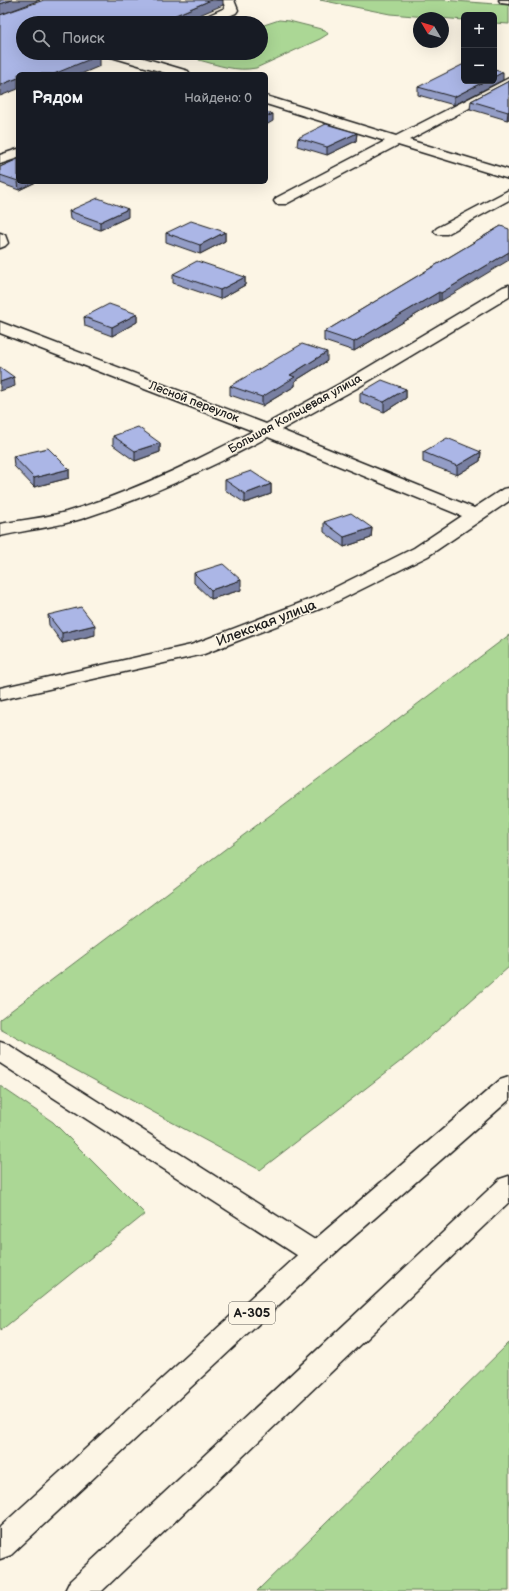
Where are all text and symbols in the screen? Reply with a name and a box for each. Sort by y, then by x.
north arrow [413,12,449,48]
map controls [461,12,497,84]
button: + [461,12,497,48]
search box [16,16,268,60]
icon: search [30,27,52,49]
text: Поиск [62,29,105,48]
button: − [461,48,497,84]
text: Рядом [32,88,83,108]
text: Найдено: 0 [184,90,252,106]
street label: Большая Кольцевая улица [226,371,364,457]
street label: Лесной переулок [146,378,242,426]
street label: Илекская улица [213,596,319,650]
road number: А-305 [229,1302,275,1324]

